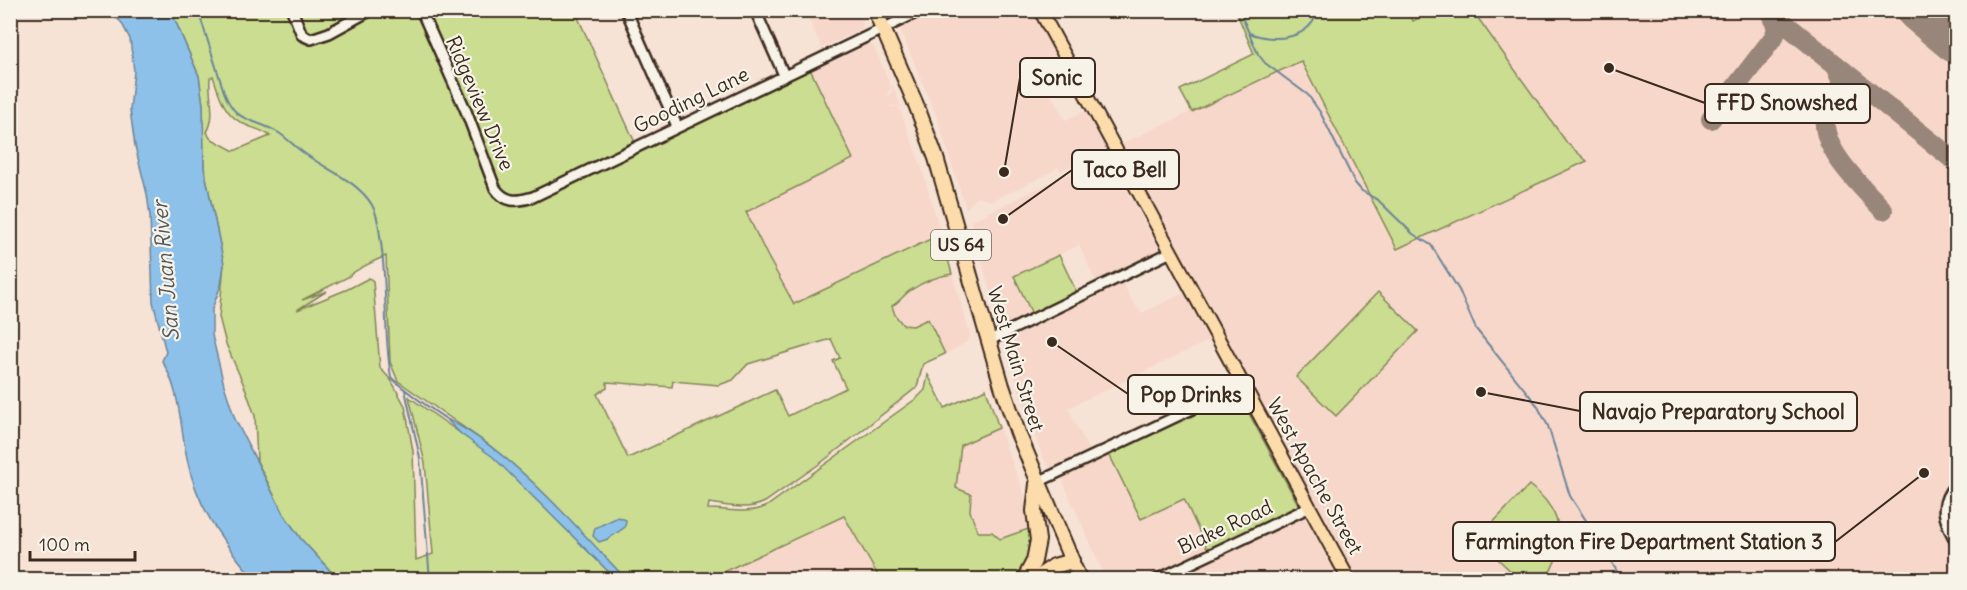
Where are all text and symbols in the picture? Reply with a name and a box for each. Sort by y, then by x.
street label: Ridgeview Drive [441,32,520,174]
callout: Sonic [1020,58,1095,97]
street label: Gooding Lane [629,61,753,138]
text: Sonic [1031,64,1083,91]
callout: FFD Snowshed [1705,84,1870,123]
text: FFD Snowshed [1716,89,1858,116]
callout: Taco Bell [1072,150,1179,189]
text: Taco Bell [1083,156,1167,183]
water label: San Juan River [146,197,185,342]
road number: US 64 [931,230,991,260]
street label: West Main Street [983,283,1051,435]
callout: Pop Drinks [1128,375,1254,414]
text: Pop Drinks [1140,381,1242,408]
callout: Navajo Preparatory School [1580,392,1857,431]
street label: West Apache Street [1262,393,1369,559]
text: Navajo Preparatory School [1591,398,1845,425]
street label: Blake Road [1174,494,1276,559]
callout: Farmington Fire Department Station 3 [1453,522,1835,561]
scale bar [30,524,135,562]
text: Farmington Fire Department Station 3 [1465,528,1823,555]
text: 100 m [39,533,90,556]

